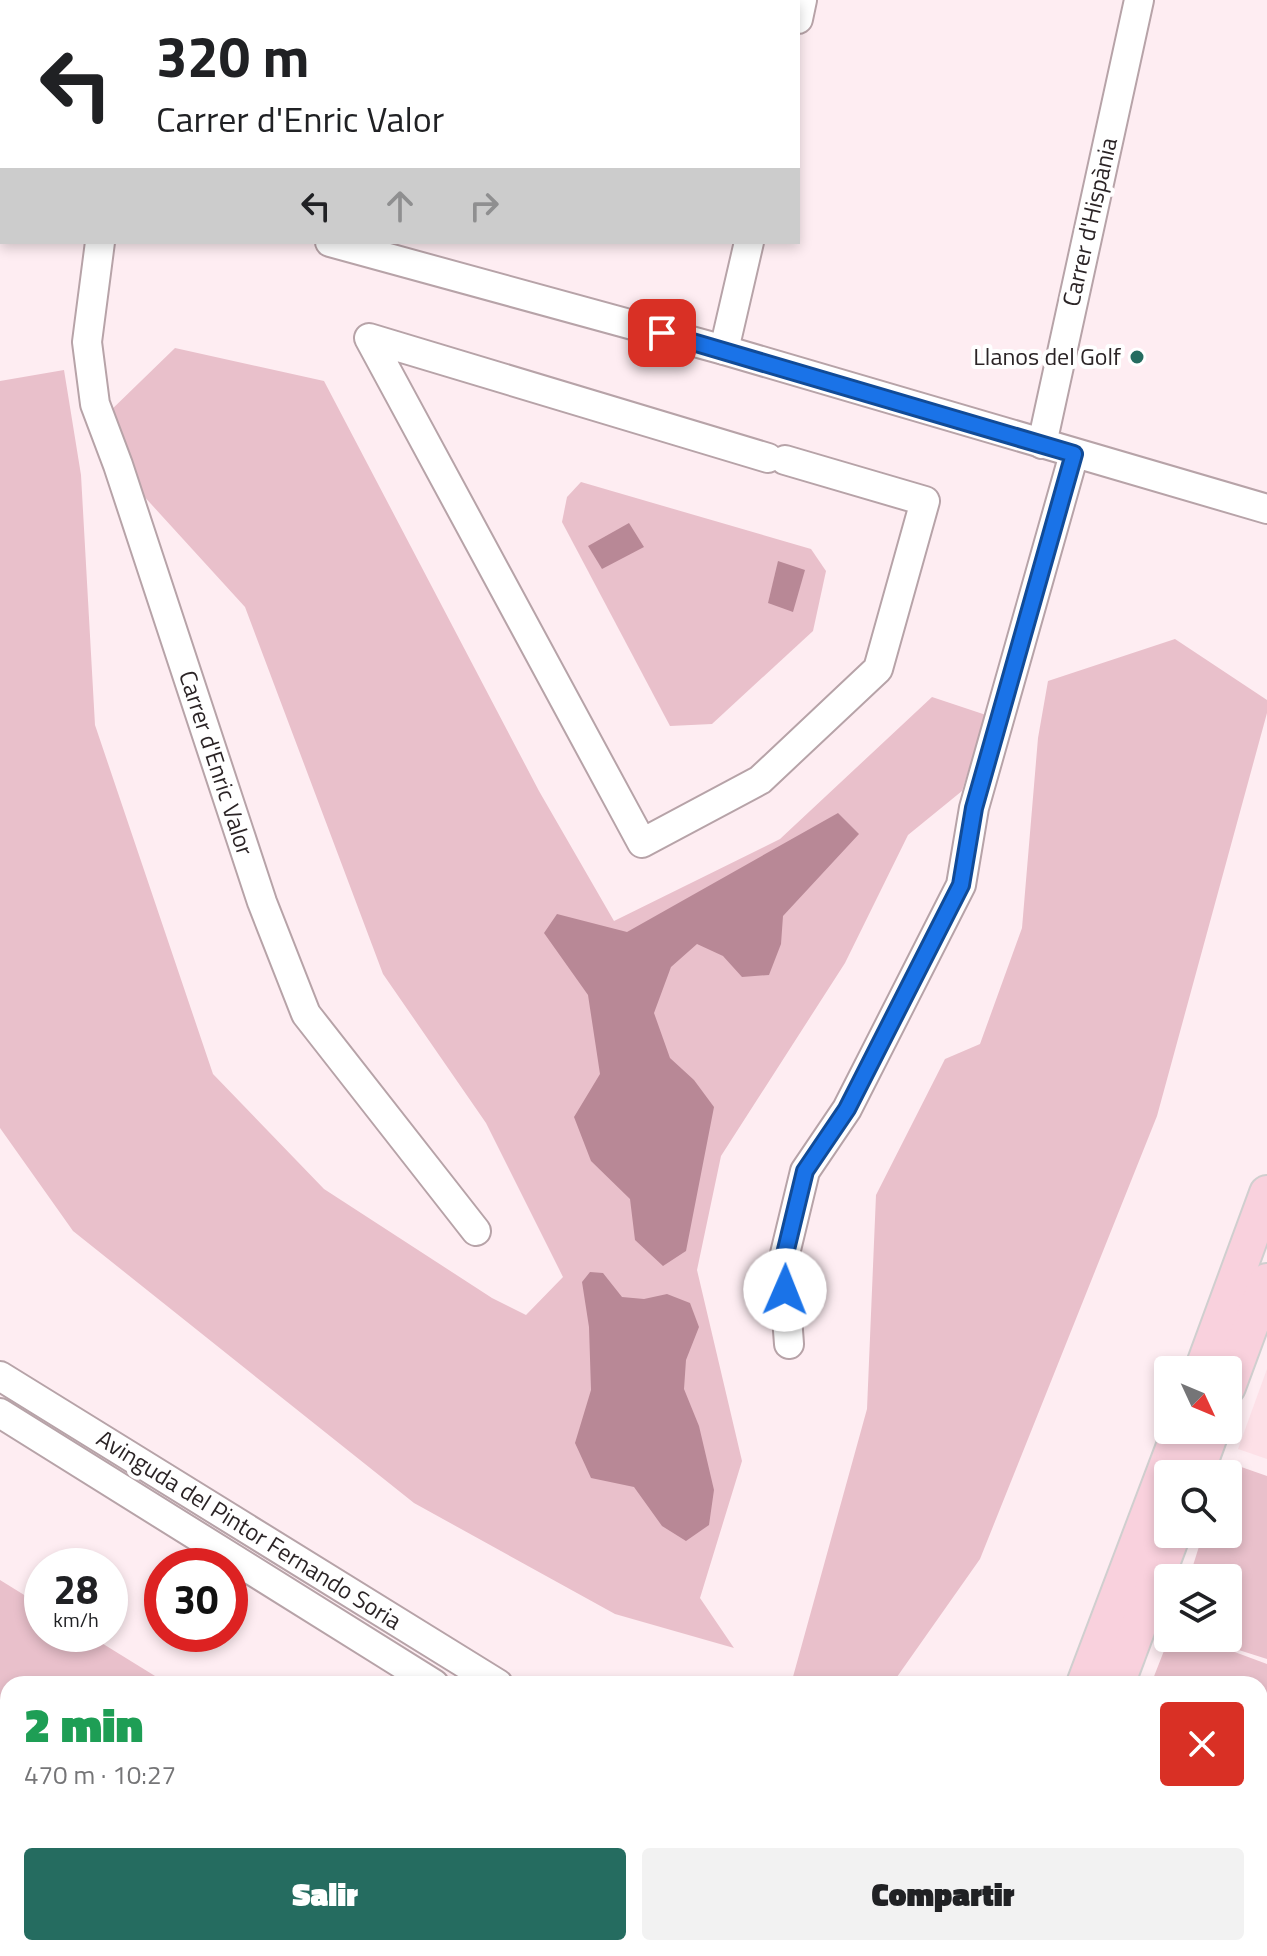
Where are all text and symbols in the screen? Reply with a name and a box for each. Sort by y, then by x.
text: 320 m [156,14,309,99]
icon: left [24,32,128,136]
text: Carrer d'Enric Valor [156,91,444,146]
street label: Carrer d'Hispània [1052,134,1126,310]
icon: left [294,184,338,228]
icon: ahead [378,184,422,228]
icon: right [462,184,506,228]
pin [628,299,696,367]
icon: arrive [640,311,684,355]
place label: Llanos del Golf [973,338,1121,374]
marker: Llanos del Golf [1128,348,1146,366]
street label: Carrer d'Enric Valor [170,666,264,860]
position arrow [743,1248,827,1332]
north arrow [1154,1356,1242,1444]
map controls [1154,1356,1242,1652]
street label: Avinguda del Pintor Fernando Soria [90,1420,409,1638]
button: search [1154,1460,1242,1548]
speed limit sign: 30 [144,1548,248,1652]
text: 28 [54,1559,98,1620]
button: layers [1154,1564,1242,1652]
text: km/h [53,1604,99,1635]
text: 2 min [24,1688,143,1761]
button: close [1160,1702,1244,1786]
text: 470 m · 10:27 [24,1755,176,1794]
button: Salir [24,1848,626,1940]
button: Compartir [642,1848,1244,1940]

